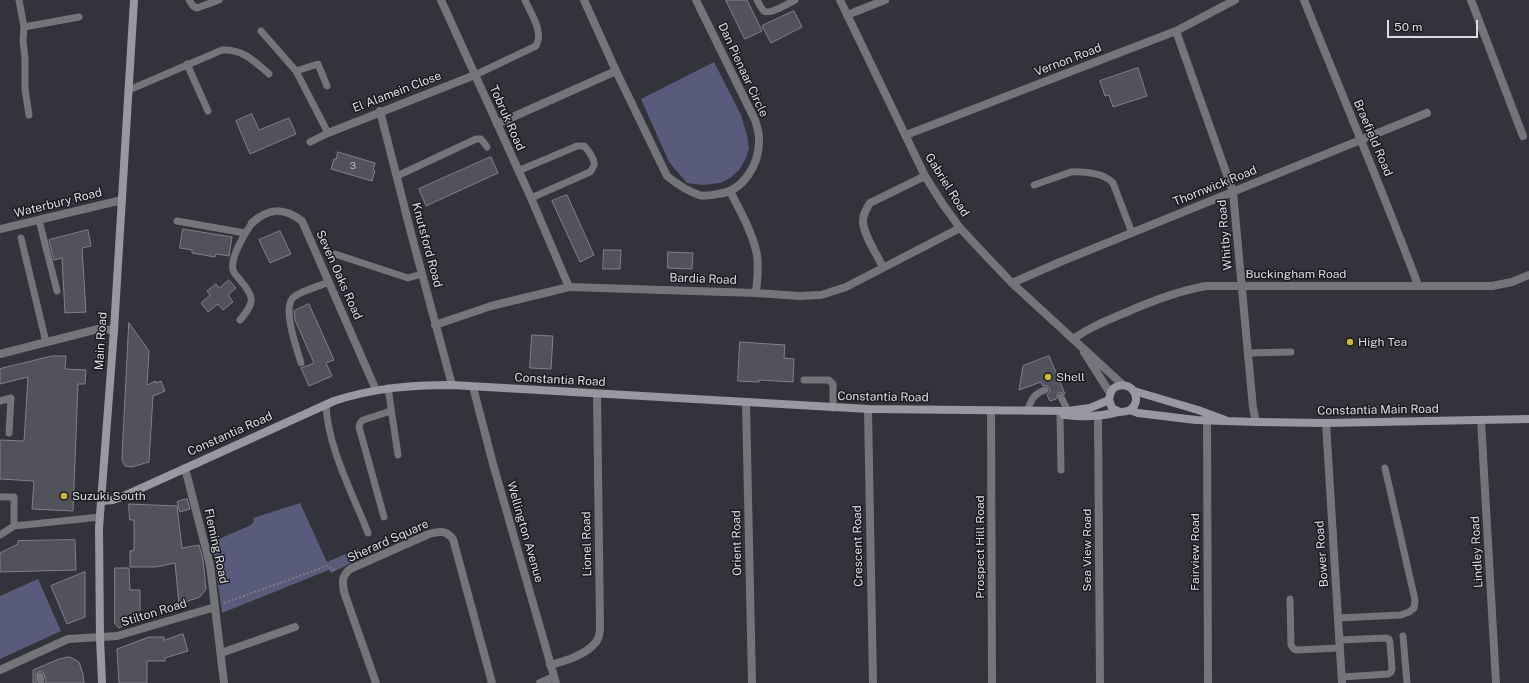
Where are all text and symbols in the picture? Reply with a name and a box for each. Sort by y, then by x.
scale bar [1389,12,1480,38]
text: 50 m [1394,20,1422,34]
street label: Dan Pienaar Circle [715,21,771,119]
street label: Vernon Road [1032,41,1104,79]
street label: El Alamein Close [351,68,443,116]
street label: Tobruk Road [486,83,528,153]
street label: Braefield Road [1350,97,1396,179]
street label: Gabriel Road [922,151,972,219]
house number: 3 [350,160,356,172]
street label: Thornwick Road [1171,163,1259,209]
street label: Waterbury Road [13,185,103,221]
street label: Whitby Road [1215,199,1235,271]
street label: Knutsford Road [409,201,445,289]
street label: Seven Oaks Road [313,228,365,322]
street label: Buckingham Road [1246,267,1346,281]
street label: Bardia Road [669,271,737,287]
street label: Main Road [92,311,110,371]
place label: High Tea [1358,335,1407,349]
marker: High Tea [1345,337,1355,347]
street label: Constantia Road [514,370,606,390]
place label: Shell [1056,370,1085,384]
marker: Shell [1043,372,1053,382]
street label: Constantia Road [837,389,929,405]
street label: Constantia Main Road [1317,402,1439,418]
street label: Constantia Road [185,409,275,459]
street label: Wellington Avenue [504,480,546,584]
place label: Suzuki South [72,489,146,503]
marker: Suzuki South [59,491,69,501]
street label: Prospect Hill Road [973,495,987,599]
street label: Crescent Road [850,505,866,587]
street label: Fleming Road [201,507,231,585]
street label: Sea View Road [1080,509,1094,591]
street label: Orient Road [729,510,745,576]
street label: Lionel Road [579,511,595,577]
street label: Fairview Road [1188,513,1202,591]
street label: Lindley Road [1468,516,1486,588]
street label: Sherard Square [345,517,431,565]
street label: Bower Road [1312,520,1332,588]
street label: Stilton Road [119,596,189,630]

